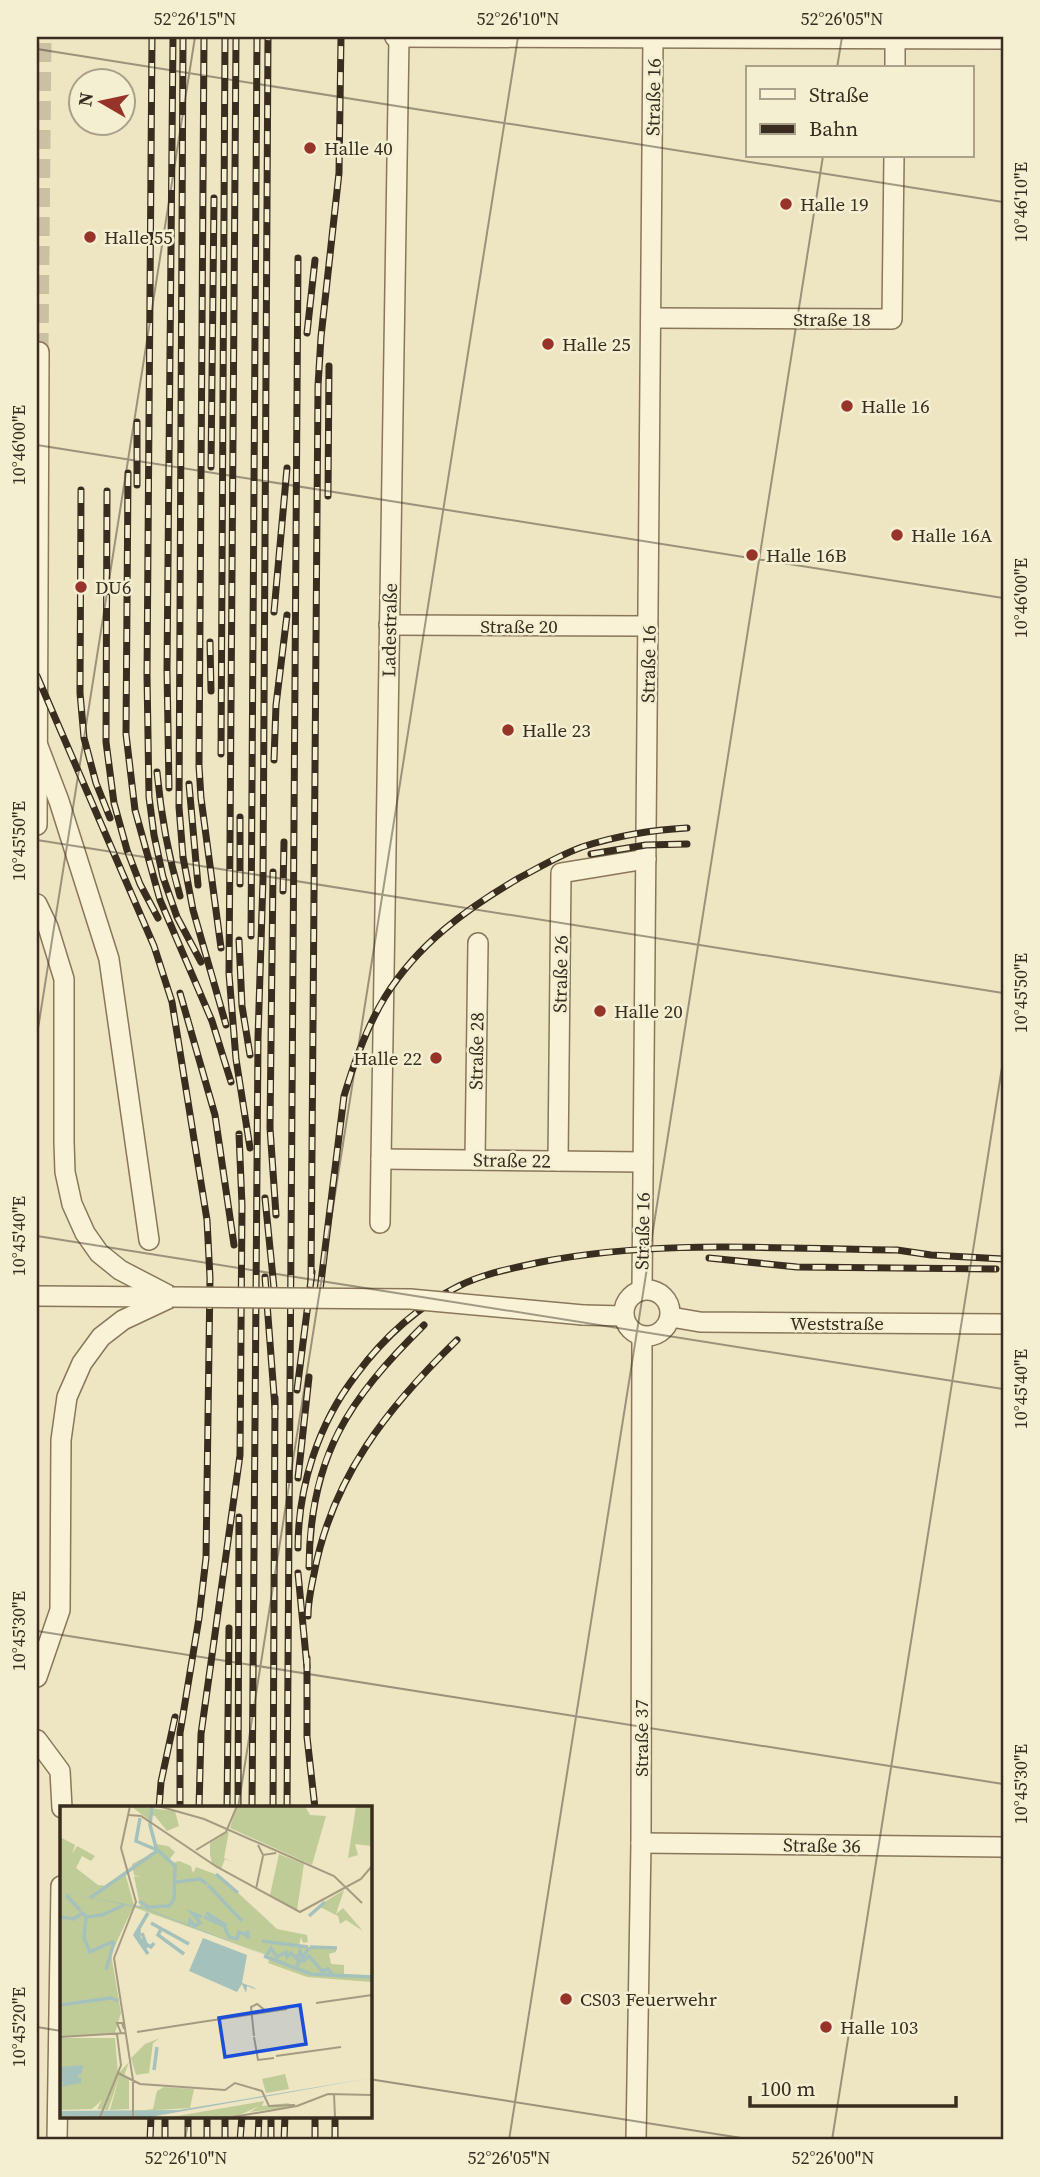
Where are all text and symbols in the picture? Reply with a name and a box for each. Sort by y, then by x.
text: 52°26'15"N [154,6,236,31]
text: 52°26'10"N [477,6,559,31]
text: 52°26'05"N [801,6,883,31]
street label: Straße 16 [639,58,667,136]
north arrow [66,66,136,136]
legend [746,66,974,158]
text: Straße [809,80,869,109]
text: N [71,90,99,108]
text: Bahn [809,114,859,143]
place label: Halle 40 [324,135,393,161]
marker: Halle 40 [302,140,318,156]
text: 10°46'10"E [1008,162,1033,242]
place label: Halle 19 [800,191,869,217]
marker: Halle 19 [778,196,794,212]
place label: Halle 55 [104,224,173,250]
marker: Halle 55 [82,229,98,245]
street label: Straße 18 [793,306,871,332]
place label: Halle 25 [562,331,631,357]
marker: Halle 25 [540,336,556,352]
place label: Halle 16 [861,393,930,419]
marker: Halle 16 [839,398,855,414]
text: 10°46'00"E [6,405,31,485]
place label: Halle 16A [911,522,993,548]
marker: Halle 16A [889,527,905,543]
place label: Halle 16B [766,542,847,568]
marker: Halle 16B [744,547,760,563]
text: 10°46'00"E [1008,558,1033,638]
place label: DU6 [95,574,131,600]
marker: DU6 [73,579,89,595]
street label: Ladestraße [375,583,403,677]
street label: Straße 20 [480,613,558,639]
street label: Straße 16 [634,625,662,703]
place label: Halle 23 [522,717,591,743]
marker: Halle 23 [500,722,516,738]
text: 10°45'50"E [6,801,31,881]
street label: Straße 26 [546,935,574,1013]
text: 10°45'50"E [1008,953,1033,1033]
place label: Halle 20 [614,998,683,1024]
marker: Halle 20 [592,1003,608,1019]
street label: Straße 28 [462,1012,490,1090]
place label: Halle 22 [353,1045,422,1071]
marker: Halle 22 [428,1050,444,1066]
street label: Straße 22 [473,1146,551,1174]
street label: Straße 16 [628,1192,656,1270]
text: 10°45'40"E [6,1196,31,1276]
street label: Weststraße [790,1310,884,1336]
text: 10°45'40"E [1008,1349,1033,1429]
text: 10°45'30"E [6,1591,31,1671]
street label: Straße 37 [628,1699,654,1777]
text: 10°45'30"E [1008,1744,1033,1824]
inset map [60,1806,371,2118]
street label: Straße 36 [783,1831,861,1859]
place label: CS03 Feuerwehr [580,1986,717,2012]
text: 10°45'20"E [6,1987,31,2067]
marker: CS03 Feuerwehr [558,1991,574,2007]
place label: Halle 103 [840,2014,918,2040]
marker: Halle 103 [818,2019,834,2035]
scale bar [750,2065,956,2109]
text: 100 m [760,2074,815,2103]
text: 52°26'10"N [145,2145,227,2170]
text: 52°26'05"N [468,2145,550,2170]
text: 52°26'00"N [792,2145,874,2170]

